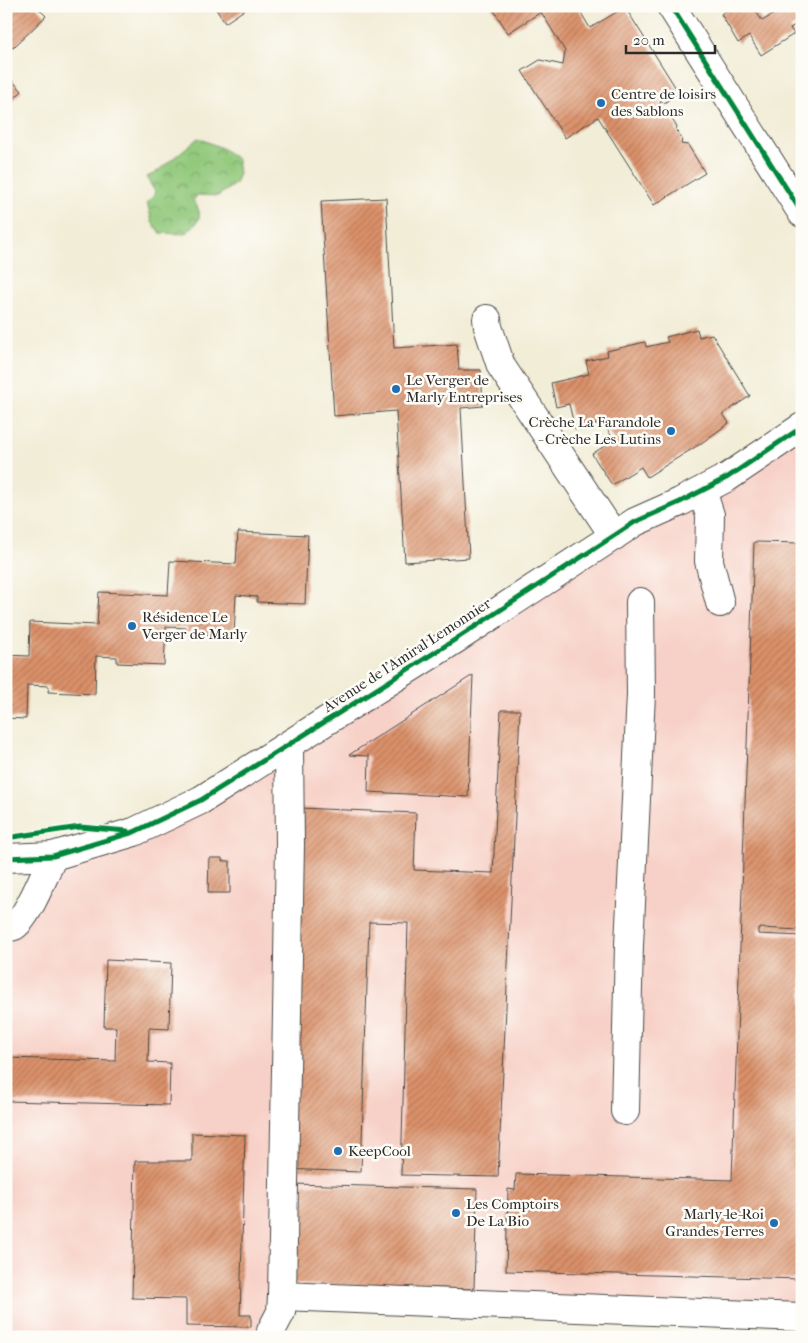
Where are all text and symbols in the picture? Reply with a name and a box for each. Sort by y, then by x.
scale bar [626,22,714,54]
text: 20 m [633,31,665,49]
place label: Centre de loisirs des Sablons [611,85,717,120]
marker: Centre de loisirs des Sablons [595,97,607,109]
place label: Le Verger de Marly Entreprises [406,371,523,406]
marker: Le Verger de Marly Entreprises [390,383,402,395]
place label: Crèche La Farandole - Crèche Les Lutins [529,413,662,448]
marker: Crèche La Farandole - Crèche Les Lutins [665,425,677,437]
street label: Avenue de l'Amiral Lemonnier [319,594,495,717]
place label: Résidence Le Verger de Marly [141,608,248,643]
marker: Résidence Le Verger de Marly [126,620,138,632]
place label: KeepCool [348,1142,411,1160]
marker: KeepCool [332,1145,344,1157]
place label: Les Comptoirs De La Bio [466,1195,559,1230]
place label: Marly-le-Roi Grandes Terres [665,1205,765,1240]
marker: Les Comptoirs De La Bio [450,1207,462,1219]
marker: Marly-le-Roi Grandes Terres [768,1217,780,1229]

